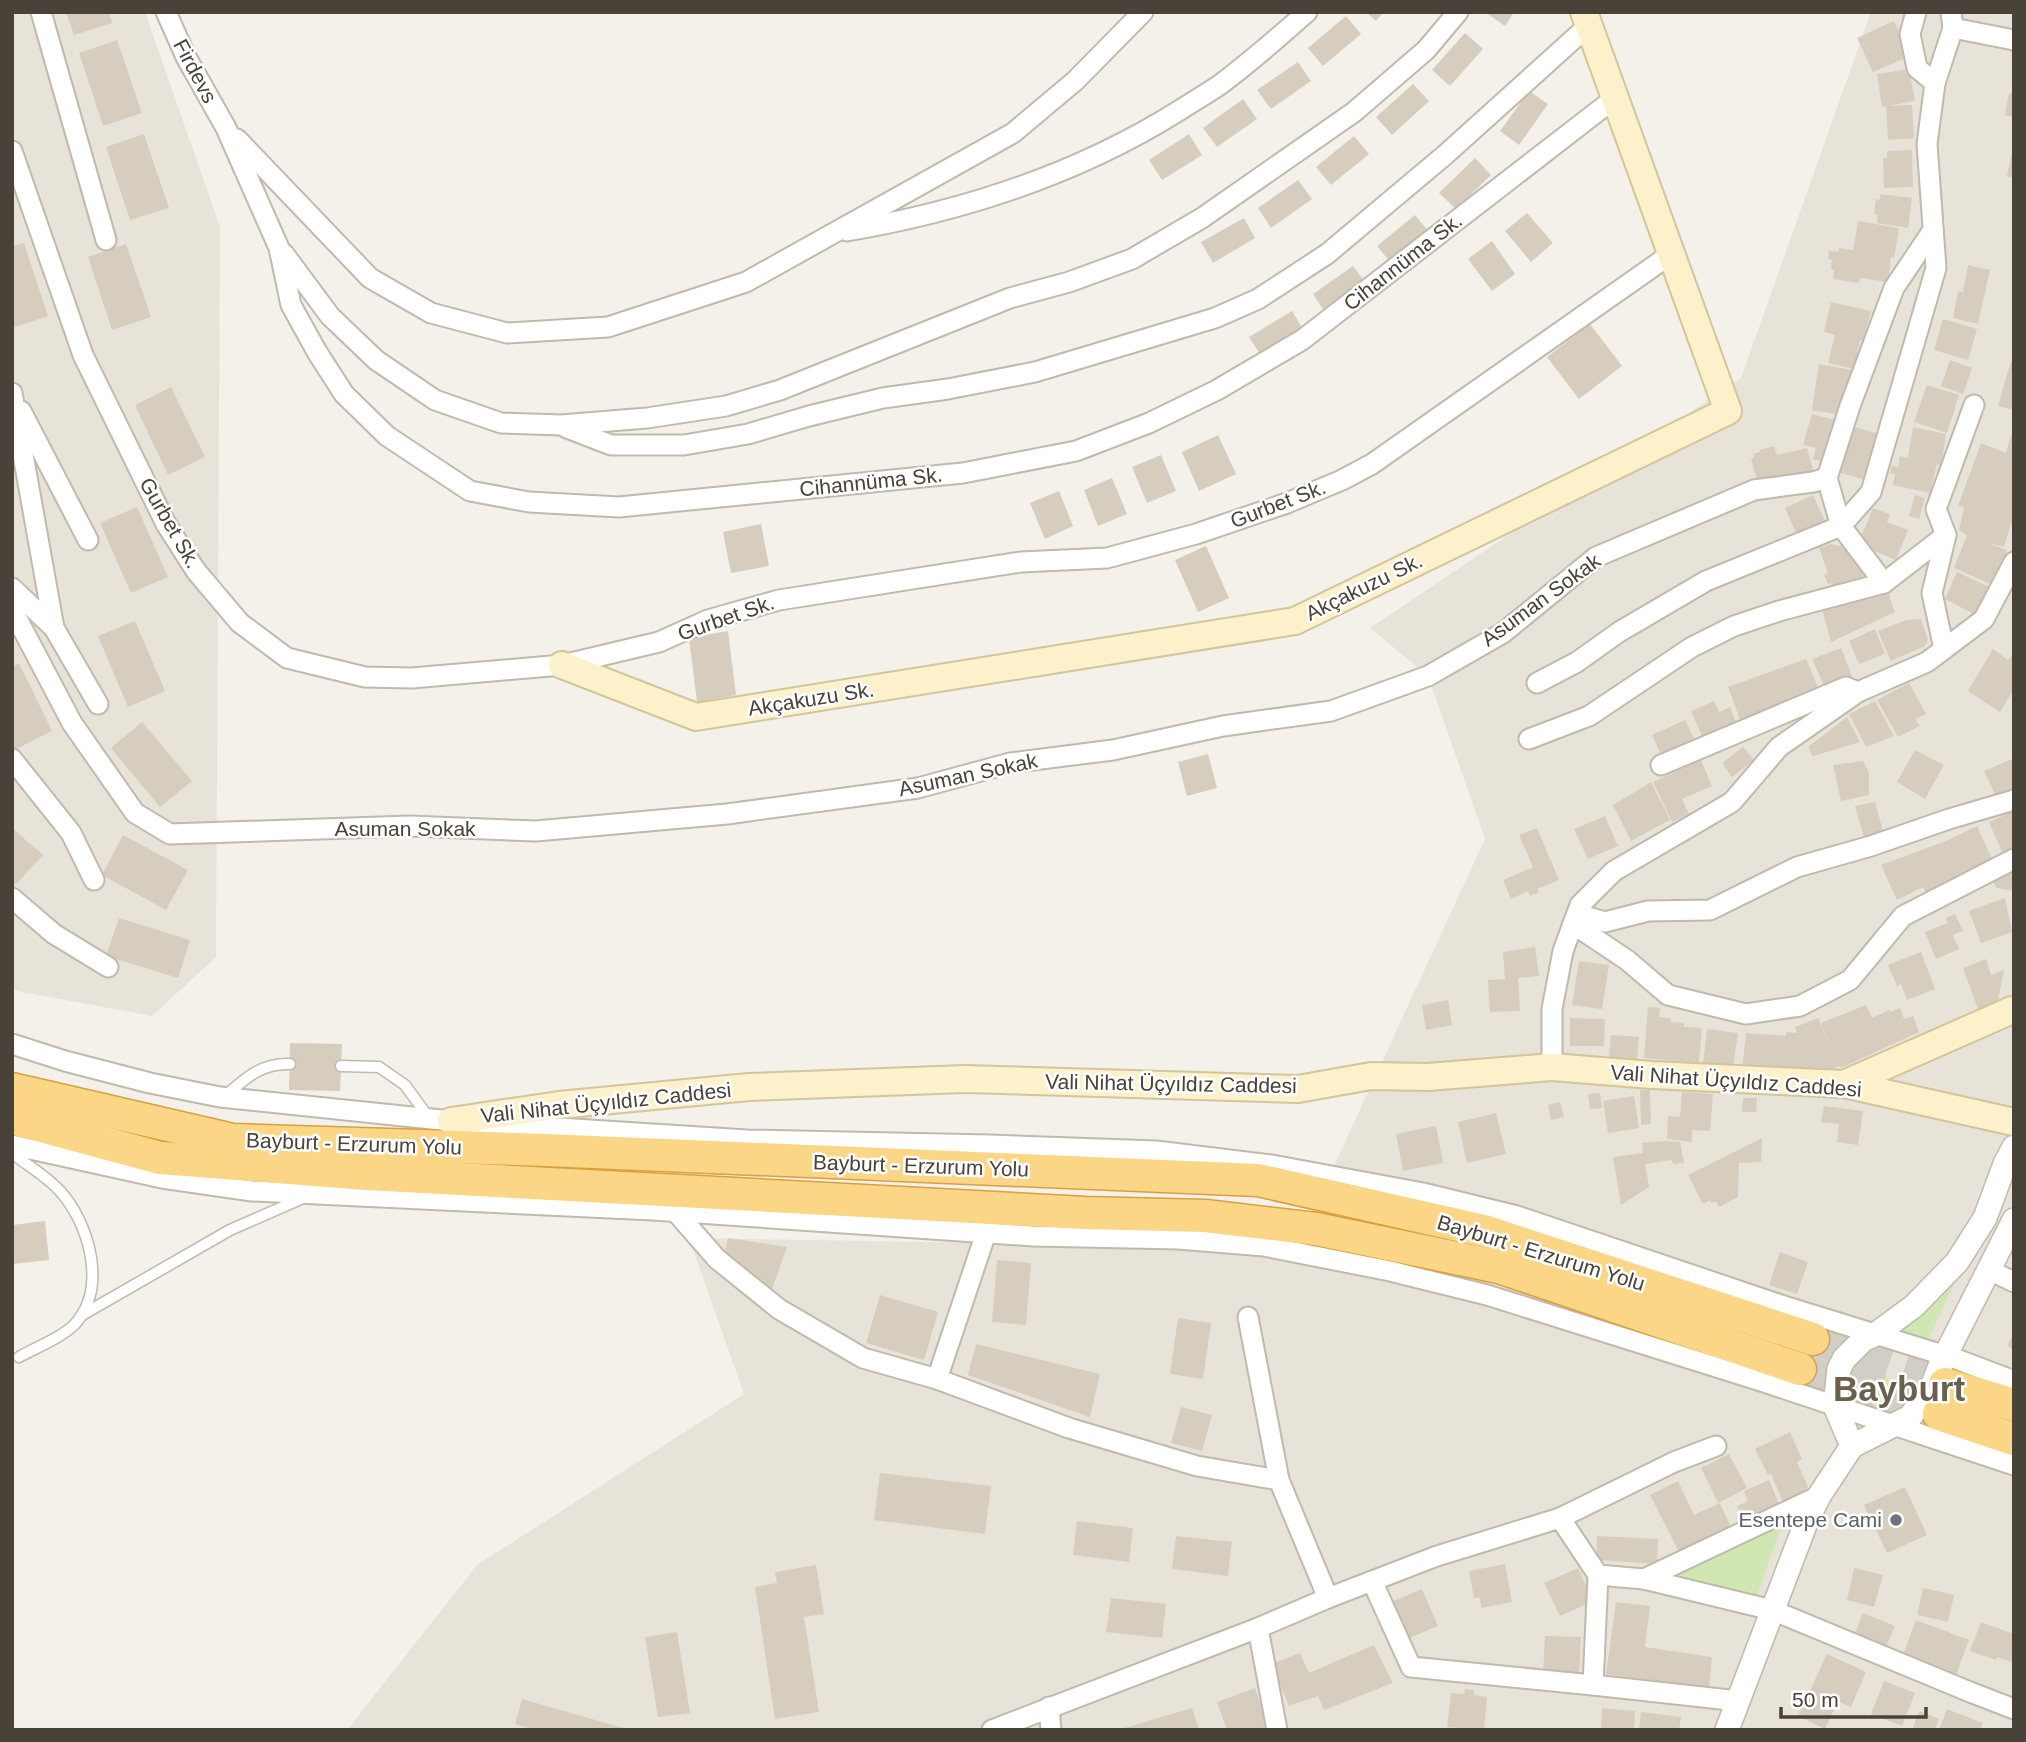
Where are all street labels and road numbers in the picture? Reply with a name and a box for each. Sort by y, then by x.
street label: Firdevs [169,35,222,107]
street label: Cihannüma Sk. [1339,208,1466,315]
street label: Cihannüma Sk. [798,463,944,500]
street label: Gurbet Sk. [135,474,205,572]
street label: Gurbet Sk. [1227,475,1329,532]
street label: Akçakuzu Sk. [1302,548,1426,625]
street label: Asuman Sokak [1477,548,1605,650]
street label: Gurbet Sk. [675,590,777,645]
street label: Akçakuzu Sk. [746,677,876,720]
street label: Asuman Sokak [896,748,1040,800]
street label: Asuman Sokak [334,817,476,840]
street label: Vali Nihat Üçyıldız Caddesi [1610,1060,1862,1101]
street label: Vali Nihat Üçyıldız Caddesi [1045,1070,1297,1097]
street label: Vali Nihat Üçyıldız Caddesi [480,1078,732,1127]
street label: Bayburt - Erzurum Yolu [246,1128,462,1159]
street label: Bayburt - Erzurum Yolu [813,1150,1029,1181]
street label: Bayburt - Erzurum Yolu [1435,1210,1648,1295]

